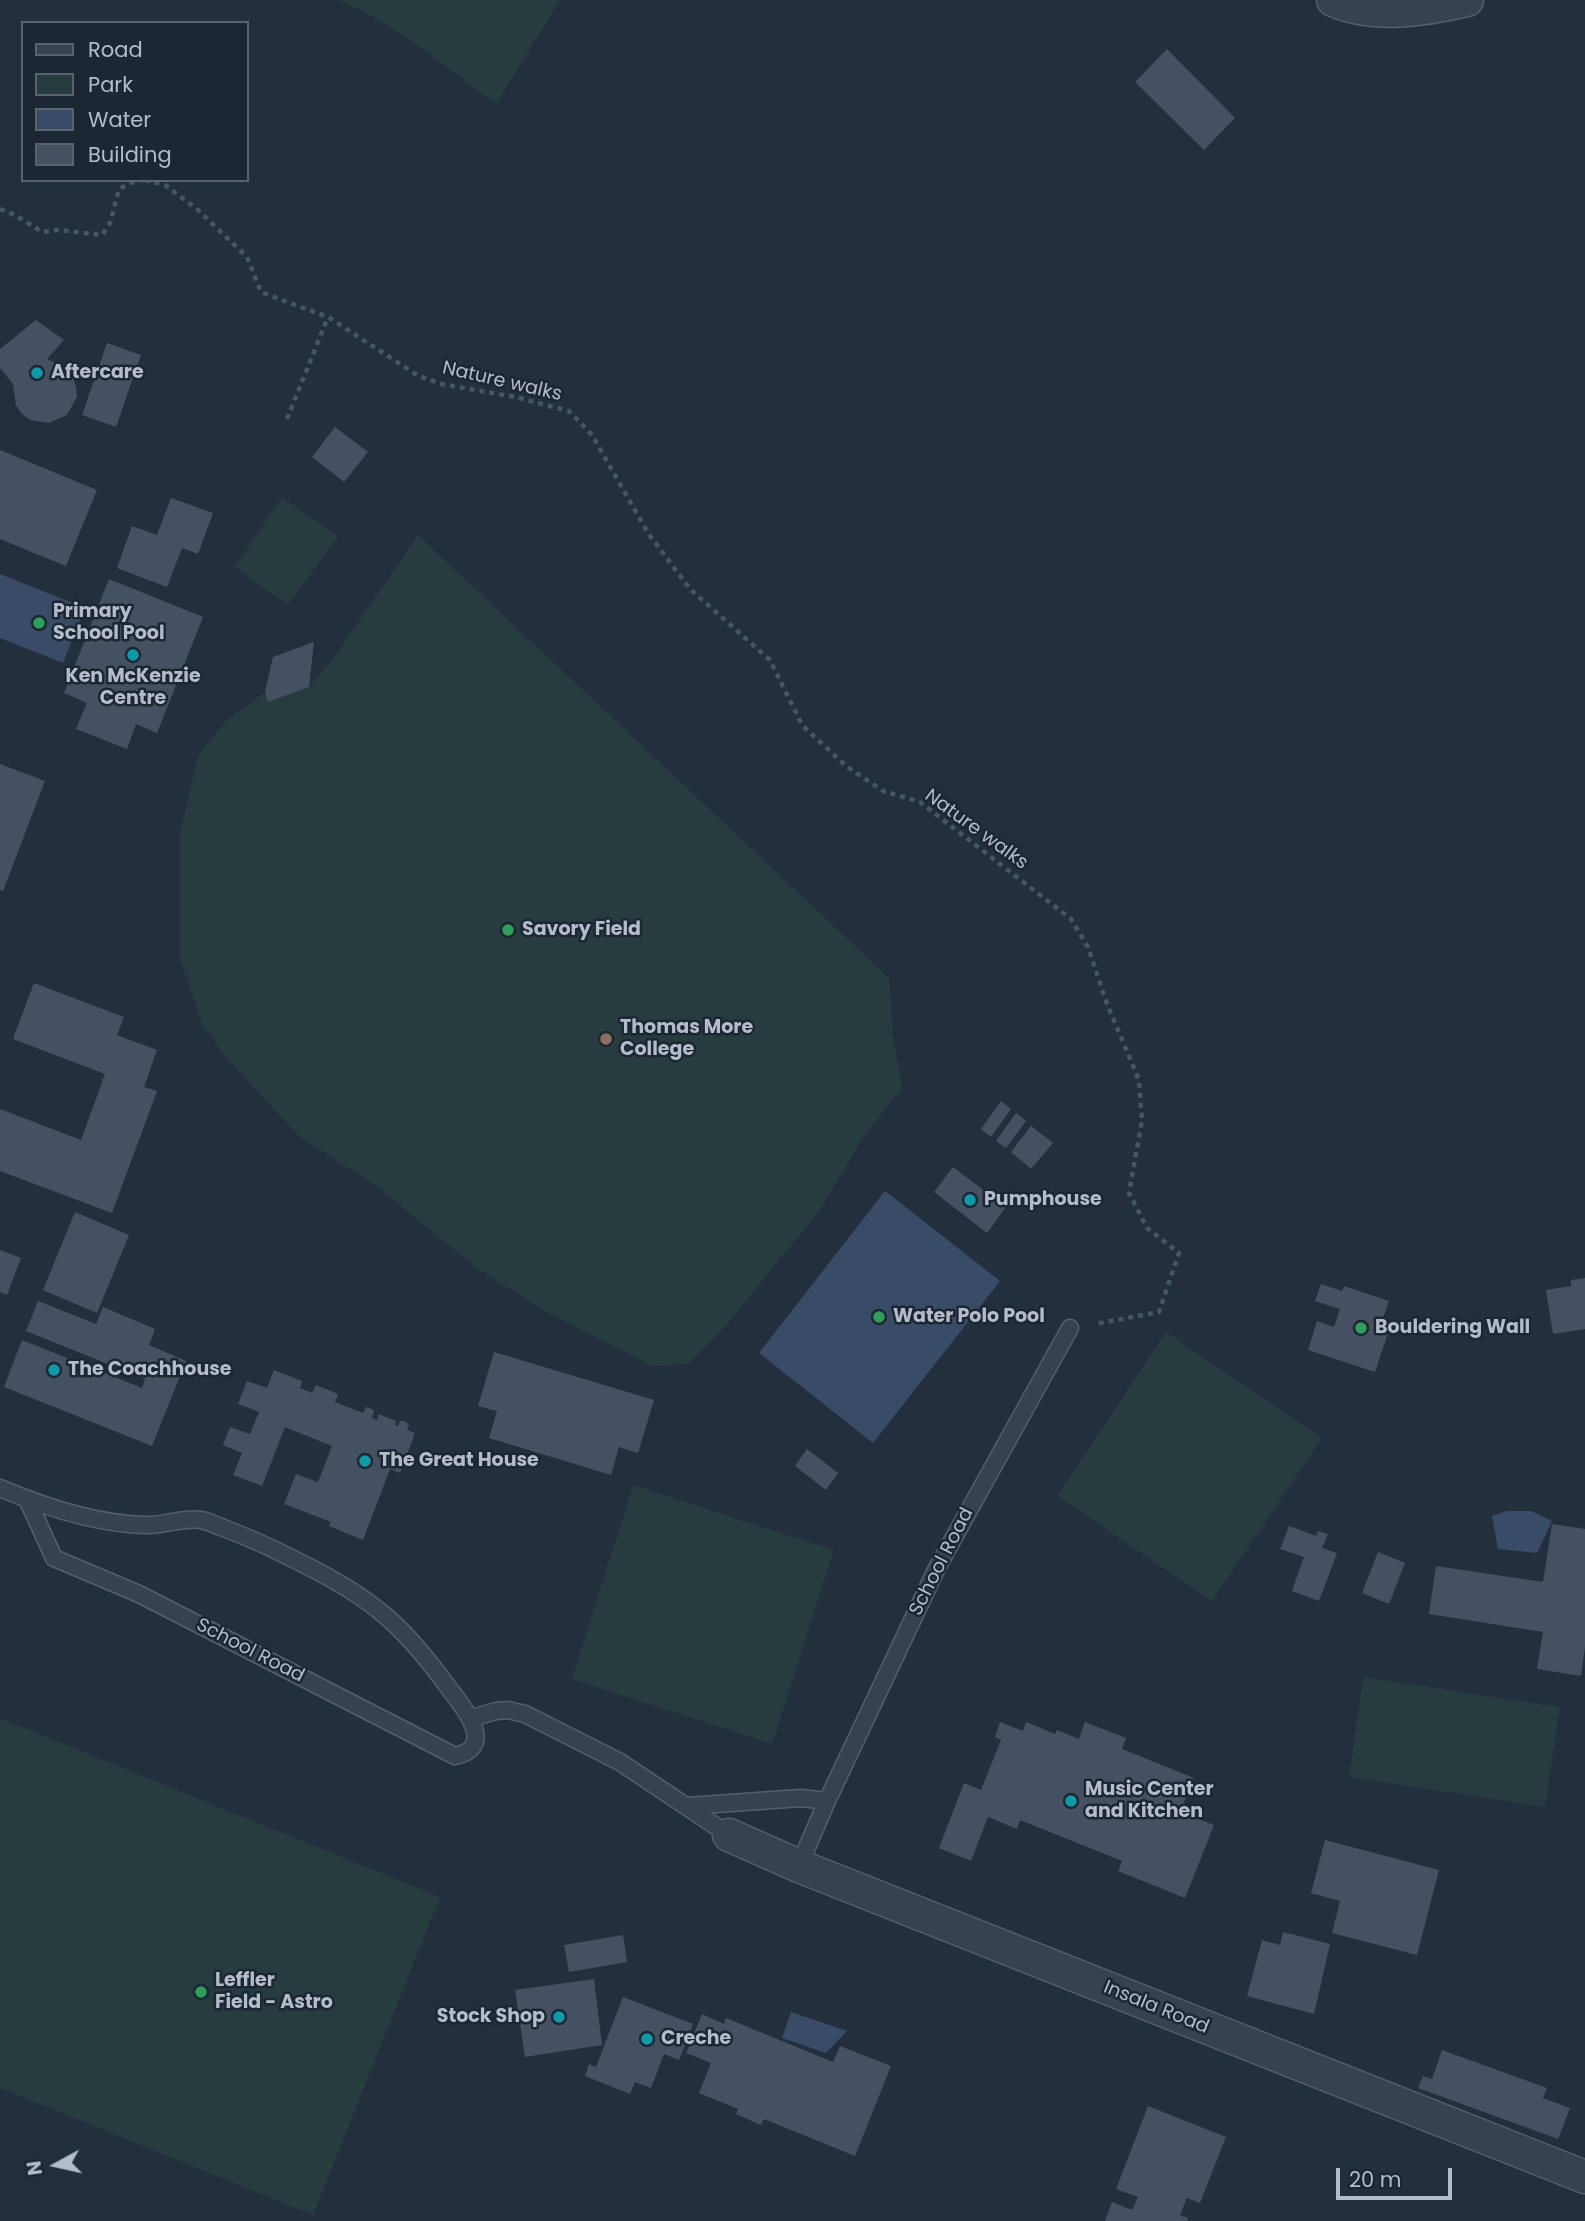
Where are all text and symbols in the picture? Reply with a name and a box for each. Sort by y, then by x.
legend [21,21,248,182]
text: Road [88,35,143,64]
text: Park [88,70,133,99]
text: Water [88,105,151,134]
text: Building [88,140,172,169]
street label: Nature walks [440,357,564,407]
place label: Aftercare [51,362,144,384]
marker: Aftercare [29,365,45,381]
place label: Primary School Pool [53,601,164,645]
marker: Primary School Pool [31,615,47,631]
marker: Ken McKenzie Centre [125,647,141,663]
place label: Ken McKenzie Centre [65,666,201,710]
street label: Nature walks [920,785,1032,875]
place label: Savory Field [522,919,641,941]
marker: Savory Field [500,922,516,938]
place label: Thomas More College [620,1017,753,1061]
marker: Thomas More College [598,1031,614,1047]
place label: Pumphouse [984,1189,1102,1211]
marker: Pumphouse [962,1192,978,1208]
place label: Water Polo Pool [893,1306,1045,1328]
marker: Water Polo Pool [871,1309,887,1325]
place label: Bouldering Wall [1375,1317,1530,1339]
marker: Bouldering Wall [1353,1320,1369,1336]
place label: The Coachhouse [68,1359,232,1381]
marker: The Coachhouse [46,1362,62,1378]
place label: The Great House [379,1450,539,1472]
marker: The Great House [357,1453,373,1469]
street label: School Road [905,1504,979,1620]
street label: School Road [192,1614,308,1688]
place label: Music Center and Kitchen [1085,1779,1214,1823]
marker: Music Center and Kitchen [1063,1793,1079,1809]
place label: Leffler Field - Astro [215,1970,333,2014]
street label: Insala Road [1100,1977,1212,2039]
marker: Leffler Field - Astro [193,1984,209,2000]
place label: Stock Shop [437,2006,545,2028]
marker: Stock Shop [551,2009,567,2025]
place label: Creche [661,2028,731,2050]
marker: Creche [639,2031,655,2047]
north arrow [21,2130,91,2200]
scale bar [1340,2154,1456,2198]
text: N [20,2159,49,2177]
text: 20 m [1349,2165,1402,2194]

